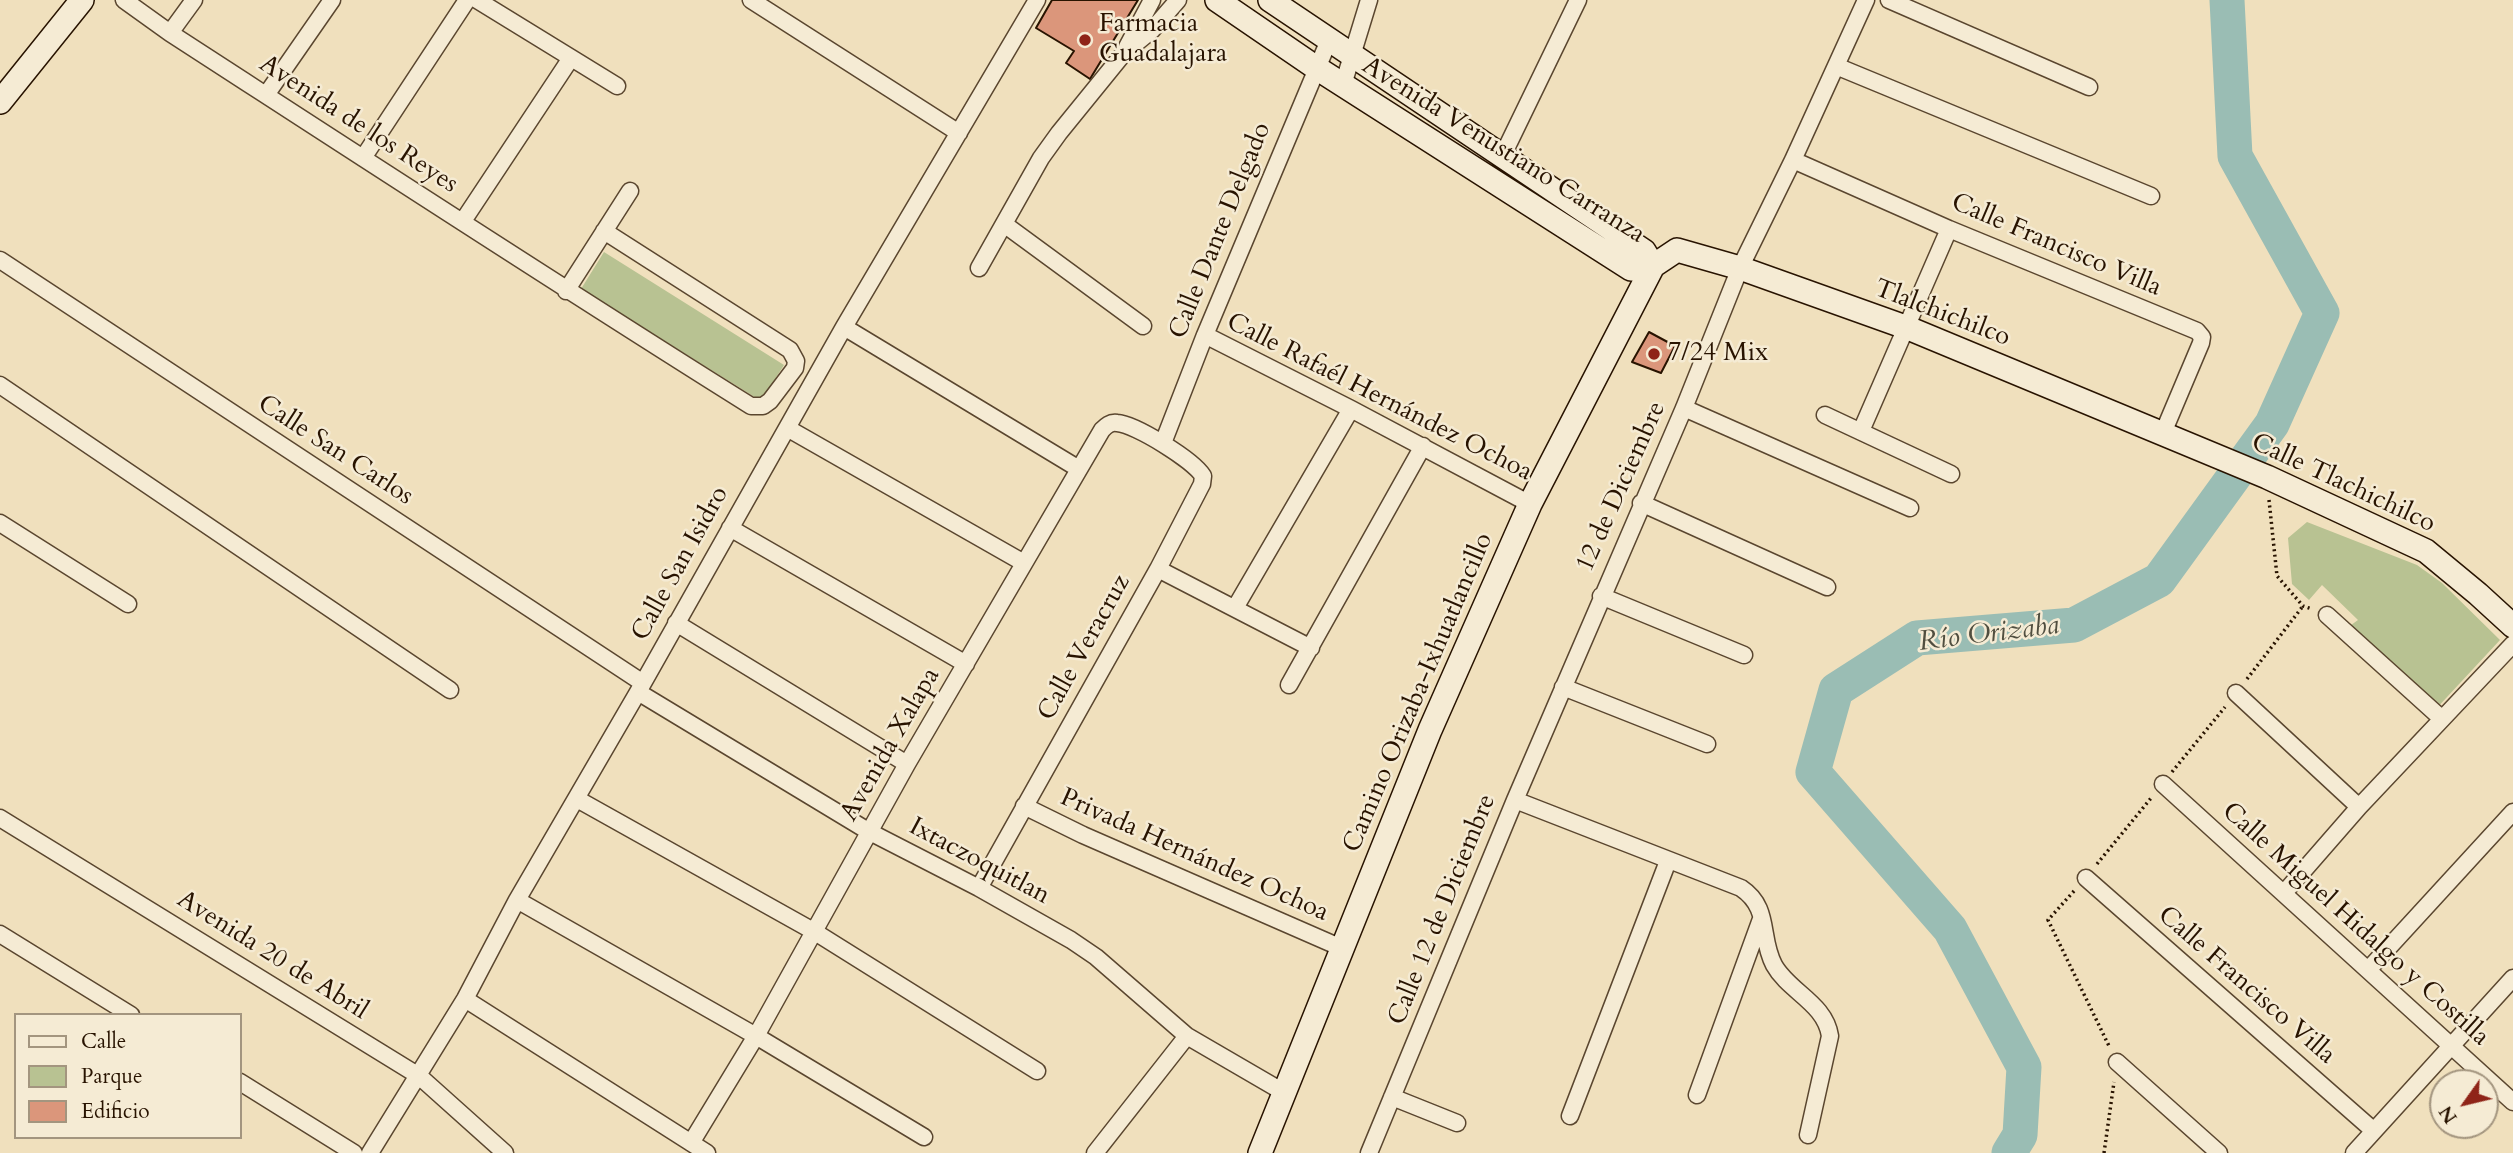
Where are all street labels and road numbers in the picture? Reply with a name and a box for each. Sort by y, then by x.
street label: Avenida de los Reyes [253,49,463,201]
street label: Avenida Venustiano Carranza [1356,51,1650,251]
street label: Calle Dante Delgado [1163,118,1279,344]
street label: Calle Francisco Villa [1946,188,2166,304]
street label: Tlalchichilco [1870,274,2014,354]
street label: Calle Rafaél Hernández Ochoa [1221,307,1537,489]
street label: Calle San Carlos [251,389,419,513]
street label: 12 de Diciembre [1571,397,1673,577]
street label: Calle Tlachichilco [2246,428,2440,540]
street label: Calle San Isidro [626,481,736,647]
street label: Camino Orizaba-Ixhuatlancillo [1337,529,1501,857]
street label: Calle Veracruz [1032,570,1138,726]
street label: Avenida Xalapa [834,663,948,827]
street label: Privada Hernández Ochoa [1055,783,1333,929]
street label: Calle 12 de Diciembre [1382,790,1504,1030]
street label: Calle Miguel Hidalgo y Costilla [2215,797,2495,1053]
street label: Ixtaczoquitlan [903,812,1055,912]
street label: Avenida 20 de Abril [171,885,373,1027]
street label: Calle Francisco Villa [2151,900,2341,1072]

